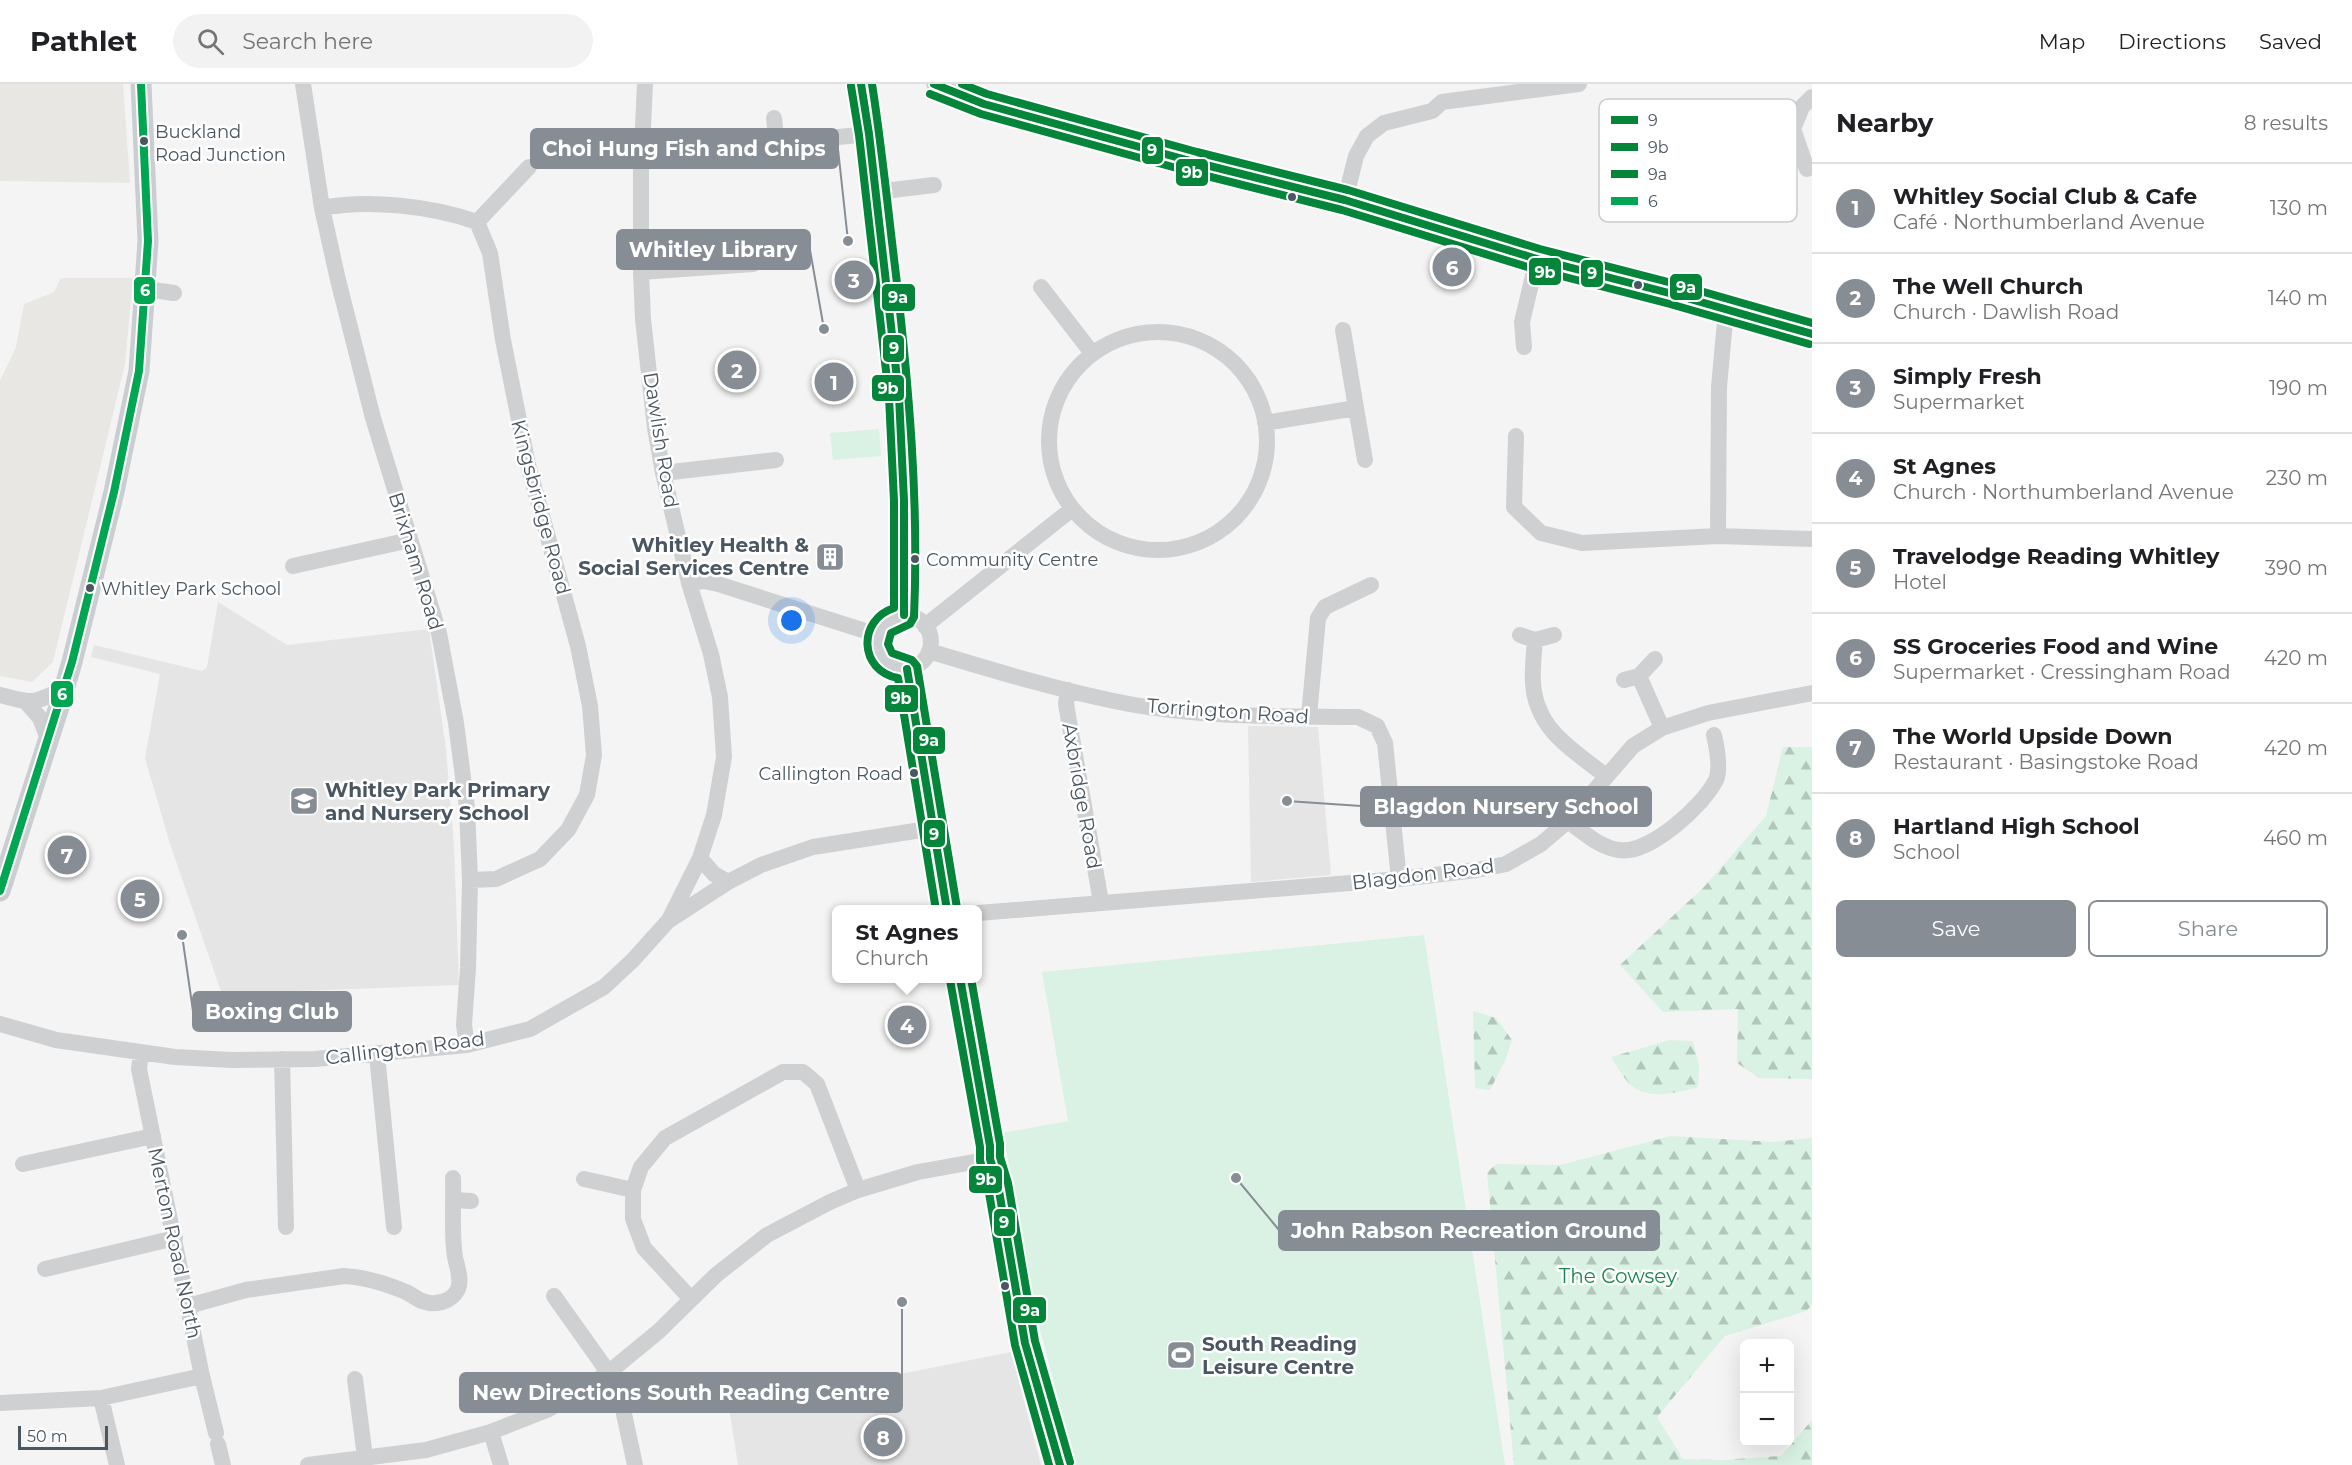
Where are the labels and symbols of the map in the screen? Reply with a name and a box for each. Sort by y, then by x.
legend [1599,99,1797,222]
text: 9 [1648,111,1658,130]
place label: Buckland Road Junction [155,121,286,166]
callout: Choi Hung Fish and Chips [531,129,838,168]
marker: Buckland Road Junction [138,135,150,147]
text: Choi Hung Fish and Chips [542,136,826,161]
line badge: 9 [1141,136,1164,165]
text: 9b [1648,138,1669,157]
text: 9 [1147,141,1157,160]
line badge: 9b [1175,158,1209,187]
text: 9b [1181,163,1203,182]
text: 9a [1648,165,1667,184]
unlabelled marker [1286,191,1298,203]
text: 6 [1648,192,1658,211]
callout: Whitley Library [617,230,810,269]
text: Whitley Library [629,237,798,262]
pin: 6 [1432,244,1472,290]
line badge: 9b [1528,257,1562,286]
pin: 3 [834,258,874,302]
line badge: 9 [1580,259,1604,288]
text: 9b [1534,263,1556,282]
text: 9 [1587,264,1597,283]
line badge: 9a [1669,273,1703,301]
line badge: 6 [133,276,156,305]
text: 9a [1676,278,1696,297]
unlabelled marker [1632,279,1644,291]
text: 6 [140,281,150,300]
line badge: 9a [881,283,916,312]
text: 9a [888,288,908,307]
line badge: 9 [882,334,905,363]
text: 9 [889,339,899,358]
pin: 2 [718,348,756,392]
pin: 1 [814,360,854,404]
street label: Dawlish Road [638,370,684,510]
line badge: 9b [871,374,905,402]
text: 9b [877,379,899,398]
street label: Kingsbridge Road [506,417,576,597]
street label: Brixham Road [384,489,448,633]
place label: Whitley Health & Social Services Centre [578,533,809,580]
building icon: Whitley Health & Social Services Centre [814,541,846,573]
place label: Community Centre [926,549,1099,571]
marker: Community Centre [909,553,921,565]
place label: Whitley Park School [101,578,281,600]
marker: Whitley Park School [84,582,96,594]
your location [777,606,806,635]
line badge: 6 [50,680,74,708]
line badge: 9b [884,684,919,713]
text: 6 [57,685,67,704]
text: 9b [890,689,912,708]
street label: Torrington Road [1146,693,1310,729]
street label: Axbridge Road [1057,721,1107,871]
line badge: 9a [912,726,946,755]
text: 9a [919,731,939,750]
place label: Callington Road [759,763,903,785]
marker: Callington Road [908,767,920,779]
place label: Whitley Park Primary and Nursery School [325,778,551,825]
school or university icon: Whitley Park Primary and Nursery School [288,785,320,817]
callout: Blagdon Nursery School [1361,787,1651,826]
text: Blagdon Nursery School [1373,794,1639,819]
line badge: 9 [923,819,946,848]
text: 9 [929,825,939,844]
pin: 7 [48,832,86,878]
street label: Blagdon Road [1351,853,1495,895]
pin: 5 [120,876,160,922]
callout: Boxing Club [193,992,351,1031]
text: Boxing Club [205,999,339,1024]
pin: 4 [888,1002,926,1048]
street label: Callington Road [324,1026,486,1070]
street label: Merton Road North [143,1145,207,1341]
line badge: 9b [968,1165,1003,1194]
text: 9b [975,1170,997,1189]
line badge: 9 [993,1208,1016,1237]
callout: John Rabson Recreation Ground [1279,1211,1659,1250]
text: 9 [999,1213,1009,1232]
text: John Rabson Recreation Ground [1290,1218,1647,1243]
park label: The Cowsey [1559,1264,1677,1288]
unlabelled marker [999,1280,1011,1292]
line badge: 9a [1012,1296,1047,1324]
text: 9a [1020,1301,1040,1320]
place label: South Reading Leisure Centre [1202,1332,1357,1379]
sports icon: South Reading Leisure Centre [1165,1339,1197,1371]
callout: New Directions South Reading Centre [460,1373,902,1412]
text: New Directions South Reading Centre [472,1380,890,1405]
pin: 8 [864,1414,902,1460]
scale bar [18,1423,108,1450]

